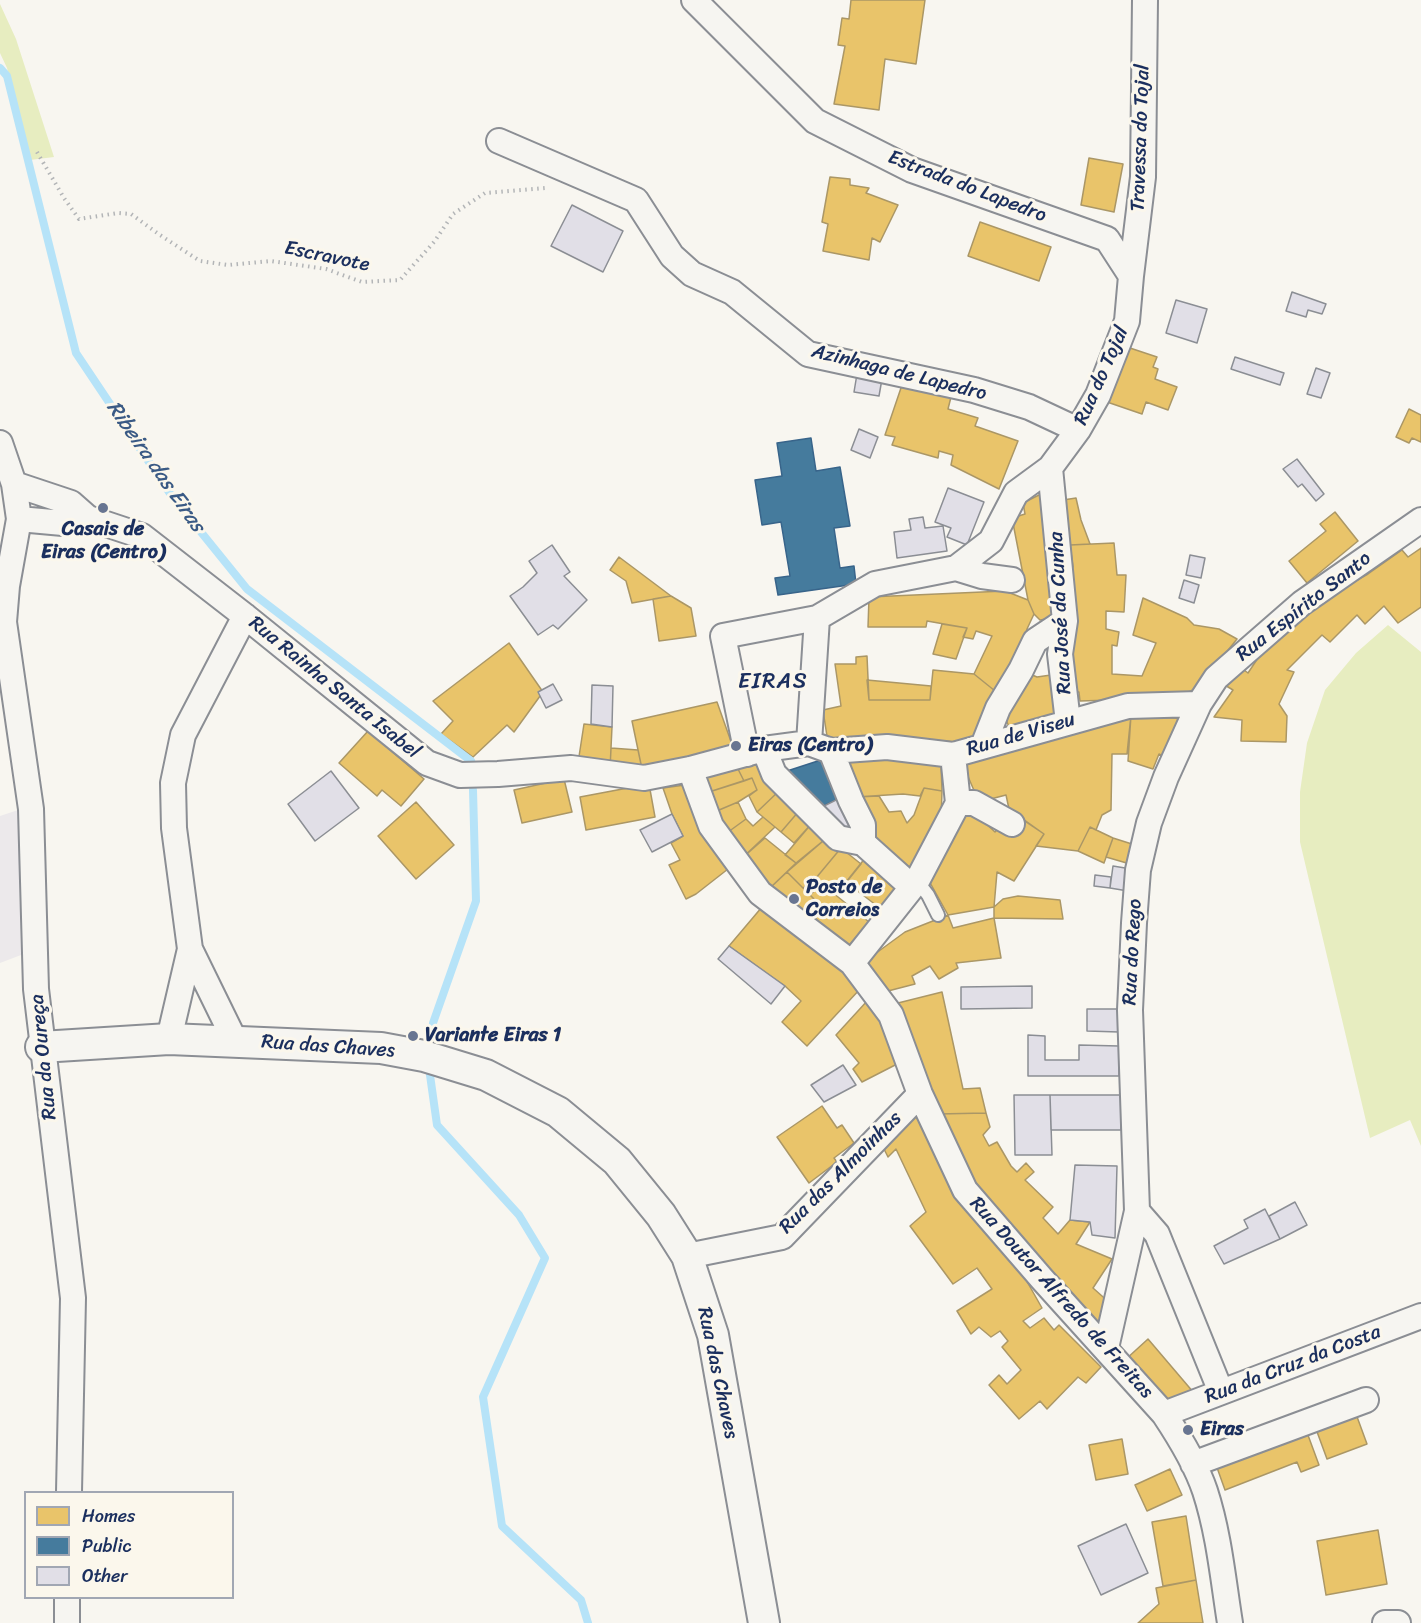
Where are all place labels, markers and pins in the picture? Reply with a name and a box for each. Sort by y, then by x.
marker: Casais de Eiras (Centro) [96,501,110,515]
place label: Casais de Eiras (Centro) [41,518,165,565]
place label: Eiras (Centro) [748,734,872,758]
marker: Eiras (Centro) [729,739,743,753]
place label: Posto de Correios [806,876,882,923]
marker: Posto de Correios [787,892,801,906]
place label: Variante Eiras 1 [425,1024,561,1048]
marker: Variante Eiras 1 [406,1029,420,1043]
place label: Eiras [1200,1418,1244,1442]
marker: Eiras [1181,1423,1195,1437]

